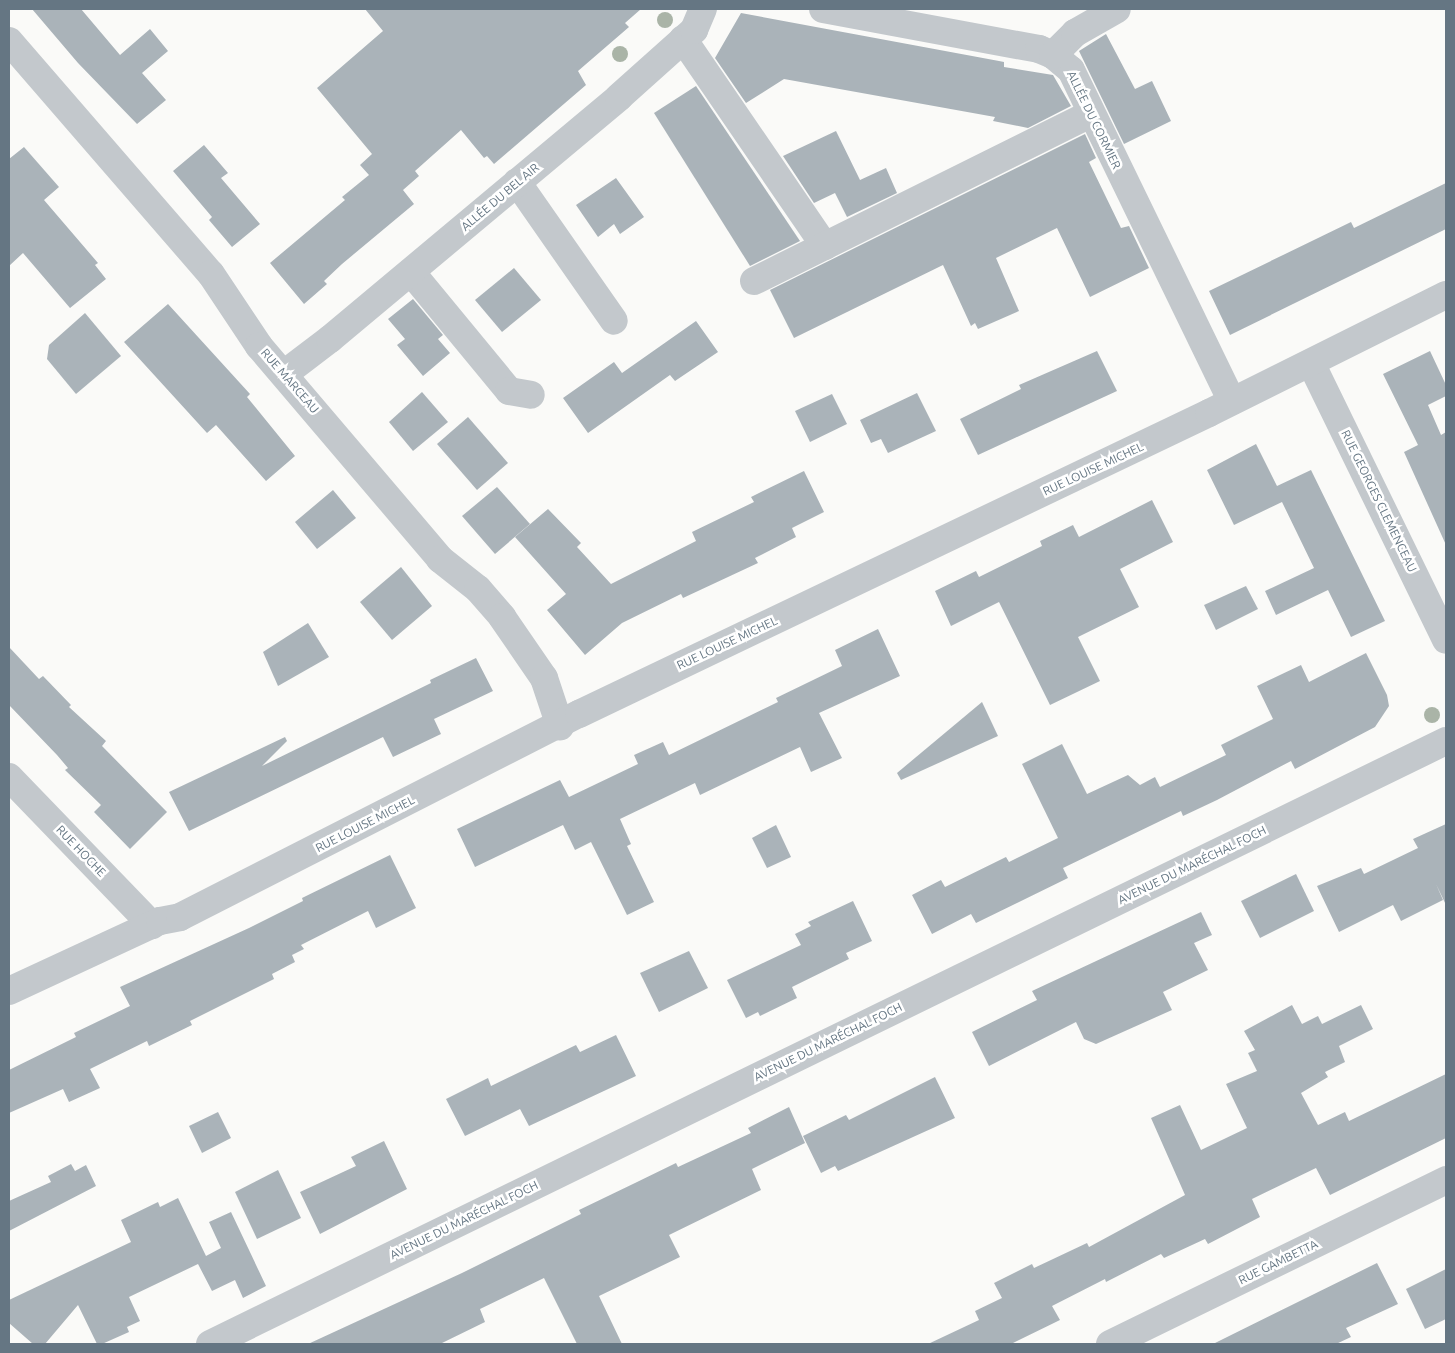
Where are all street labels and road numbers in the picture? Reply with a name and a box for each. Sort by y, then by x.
street label: ALLÉE DU CORMIER [1064,69,1124,171]
street label: ALLÉE DU BEL AIR [458,160,542,234]
street label: RUE MARCEAU [258,346,322,416]
street label: RUE GEORGES CLEMENCEAU [1338,428,1420,574]
street label: RUE LOUISE MICHEL [1040,439,1146,499]
street label: RUE LOUISE MICHEL [674,613,780,673]
street label: RUE LOUISE MICHEL [313,793,417,855]
street label: RUE HOCHE [53,823,109,879]
street label: AVENUE DU MARÉCHAL FOCH [1116,823,1268,907]
street label: AVENUE DU MARÉCHAL FOCH [752,1000,904,1084]
street label: AVENUE DU MARÉCHAL FOCH [388,1178,540,1262]
street label: RUE GAMBETTA [1236,1237,1320,1287]

